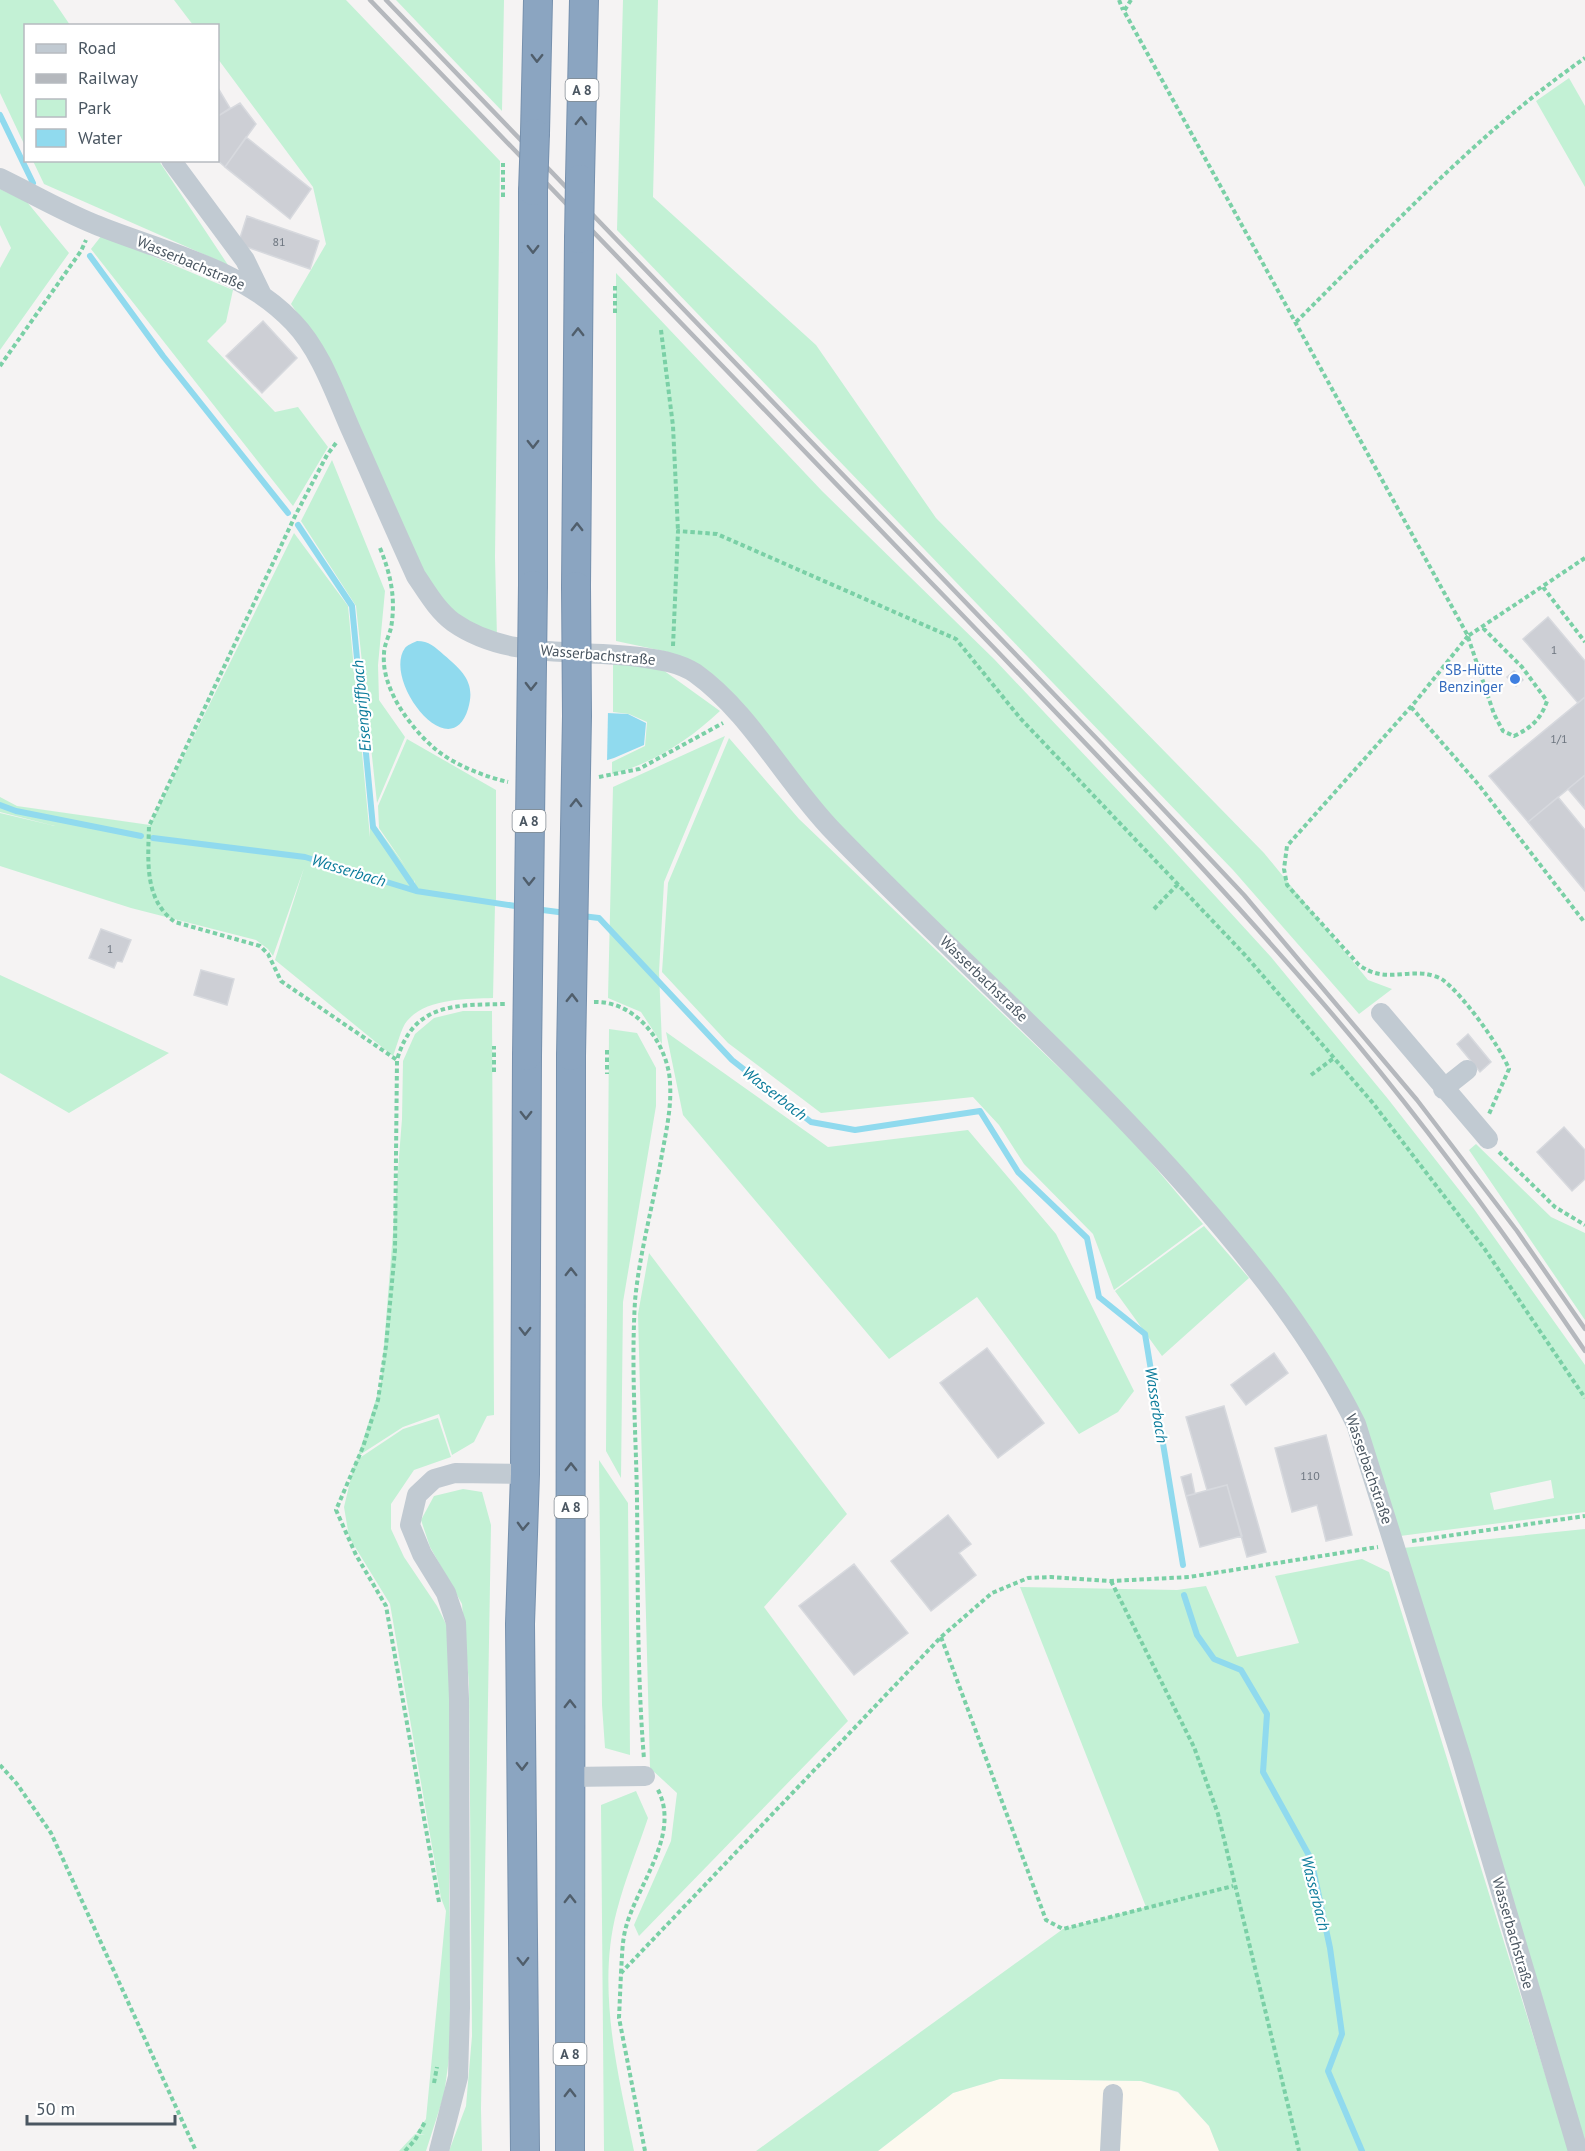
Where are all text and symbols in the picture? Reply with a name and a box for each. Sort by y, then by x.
legend [24,24,219,162]
text: Road [78,36,116,59]
one-way arrow [530,54,543,63]
text: Railway [78,66,139,89]
road number: A 8 [566,79,598,101]
text: Park [78,96,111,119]
one-way arrow [575,116,587,125]
text: Water [78,126,122,149]
street label: Wasserbachstraße [134,231,248,294]
house number: 81 [272,234,286,249]
one-way arrow [527,245,539,254]
one-way arrow [572,328,584,337]
one-way arrow [527,440,539,449]
one-way arrow [570,523,583,532]
street label: Wasserbachstraße [540,640,656,669]
house number: 1 [1551,642,1557,657]
water label: Eisengriffbach [347,659,375,753]
place label: SB-Hütte Benzinger [1439,660,1503,696]
marker: SB-Hütte Benzinger [1508,672,1522,686]
one-way arrow [525,681,537,690]
house number: 1/1 [1550,731,1568,746]
one-way arrow [569,798,582,807]
road number: A 8 [512,810,546,832]
water label: Wasserbach [309,849,389,891]
one-way arrow [523,876,535,885]
street label: Wasserbachstraße [936,932,1033,1026]
house number: 1 [107,941,113,956]
one-way arrow [566,993,578,1002]
water label: Wasserbach [739,1062,811,1124]
one-way arrow [520,1110,532,1119]
one-way arrow [565,1267,577,1276]
one-way arrow [519,1326,531,1335]
water label: Wasserbach [1141,1366,1173,1444]
street label: Wasserbachstraße [1342,1411,1397,1527]
one-way arrow [565,1462,577,1471]
house number: 110 [1300,1468,1320,1483]
road number: A 8 [554,1496,588,1518]
one-way arrow [517,1521,529,1530]
one-way arrow [564,1699,576,1708]
one-way arrow [516,1762,528,1771]
water label: Wasserbach [1297,1853,1335,1933]
street label: Wasserbachstraße [1488,1875,1539,1991]
one-way arrow [564,1894,576,1903]
one-way arrow [517,1957,529,1966]
road number: A 8 [554,2043,586,2065]
scale bar [27,2088,176,2126]
one-way arrow [564,2088,576,2097]
text: 50 m [36,2097,75,2120]

